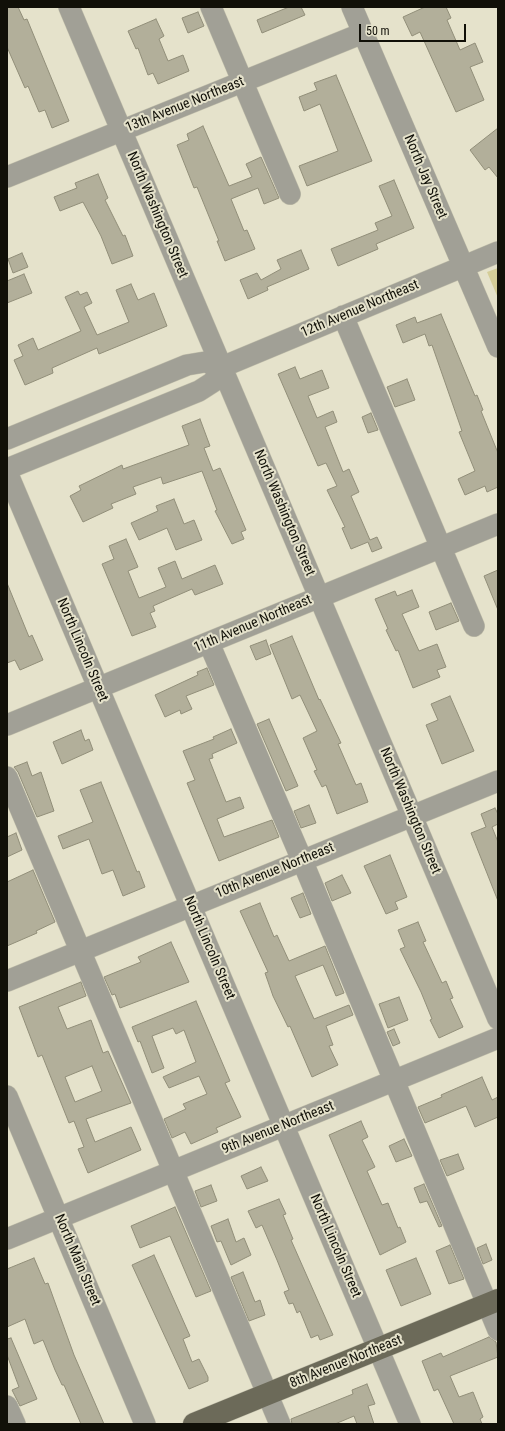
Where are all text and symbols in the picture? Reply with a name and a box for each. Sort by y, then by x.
scale bar [361,16,468,42]
text: 50 m [366,24,390,38]
street label: 13th Avenue Northeast [123,74,247,136]
street label: North Jay Street [400,132,450,222]
street label: North Washington Street [123,149,191,281]
street label: 12th Avenue Northeast [299,277,421,341]
street label: North Washington Street [250,447,318,579]
street label: 11th Avenue Northeast [192,592,314,656]
street label: North Lincoln Street [53,596,111,704]
street label: North Washington Street [376,745,444,877]
street label: 10th Avenue Northeast [213,840,337,902]
street label: North Lincoln Street [180,894,238,1002]
street label: 9th Avenue Northeast [219,1098,337,1158]
street label: North Lincoln Street [306,1192,364,1300]
street label: North Main Street [50,1212,104,1308]
street label: 8th Avenue Northeast [287,1332,405,1392]

